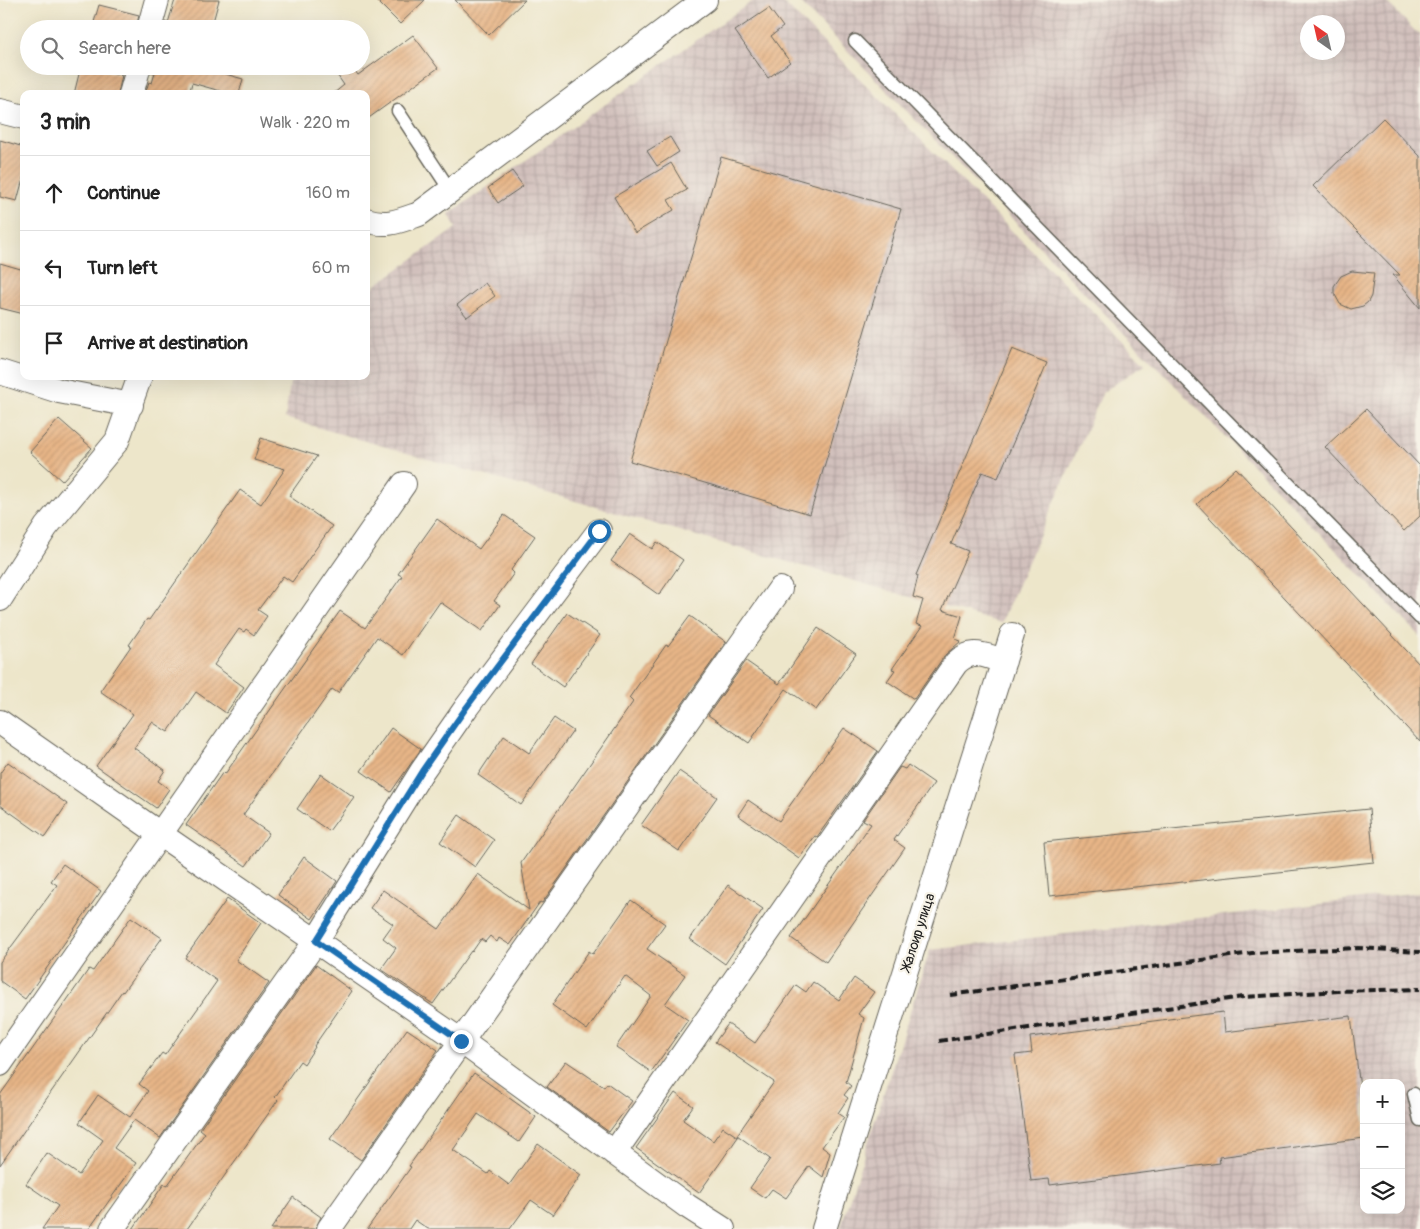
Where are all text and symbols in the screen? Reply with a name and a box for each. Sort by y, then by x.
north arrow [1300,15,1345,60]
search box [20,20,370,75]
icon: search [38,34,66,62]
text: Search here [78,36,171,60]
text: 3 min [40,109,90,136]
text: Walk · 220 m [260,113,350,133]
icon: ahead [40,179,68,207]
text: Continue [87,181,160,205]
text: 160 m [306,183,350,203]
icon: left [40,254,68,282]
text: Turn left [87,256,157,280]
text: 60 m [312,258,350,278]
icon: arrive [40,329,68,357]
text: Arrive at destination [87,331,248,355]
route start [588,520,611,543]
street label: Жалоир улица [897,891,939,975]
route end [450,1030,473,1053]
map controls [1360,1079,1405,1214]
button: + [1360,1079,1405,1124]
button: − [1360,1124,1405,1169]
button: layers [1360,1169,1405,1214]

